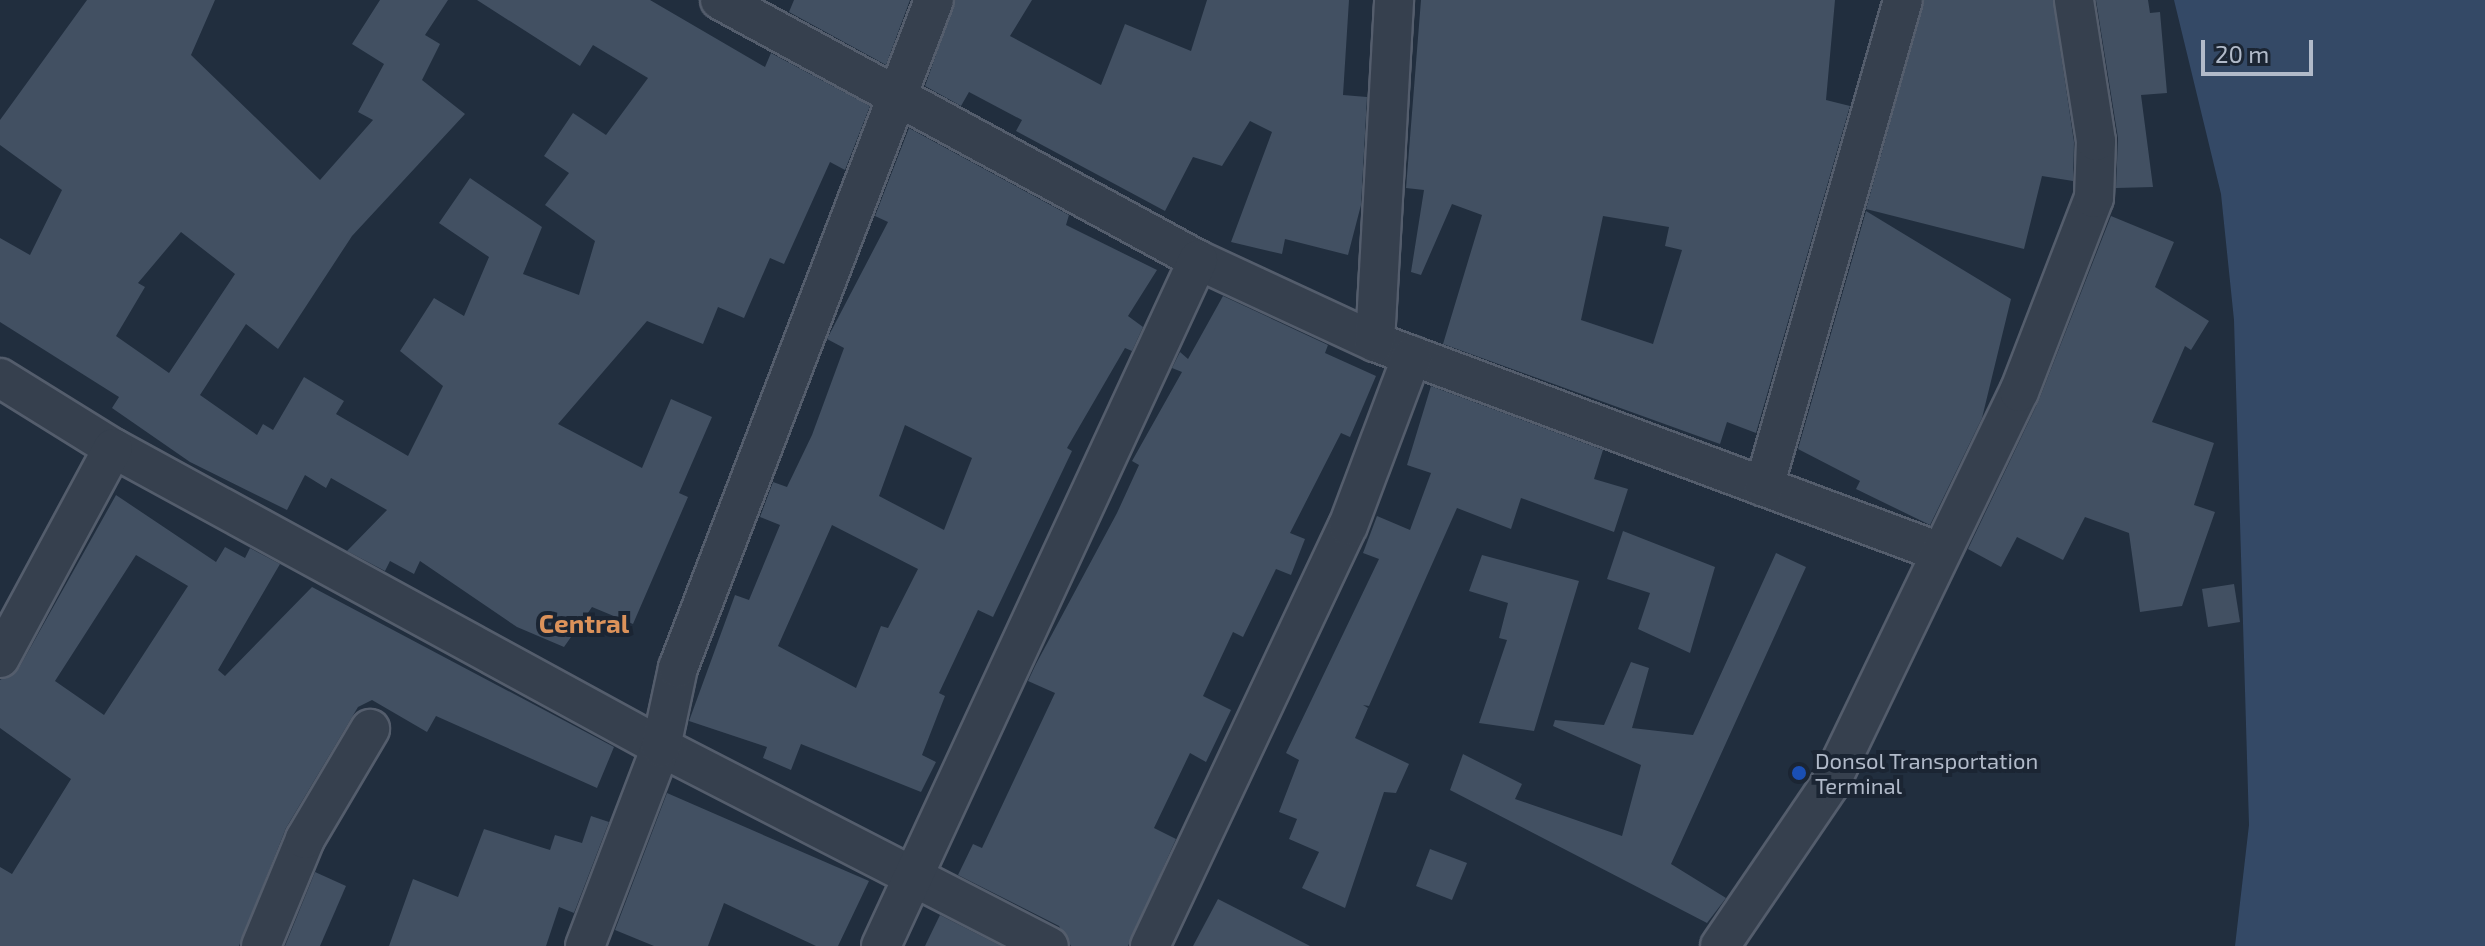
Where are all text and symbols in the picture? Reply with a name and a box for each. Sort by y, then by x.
scale bar [2205,24,2317,74]
text: 20 m [2215,39,2269,68]
district label: Central [539,607,629,639]
place label: Donsol Transportation Terminal [1815,747,2039,798]
marker: Donsol Transportation Terminal [1790,764,1808,782]

